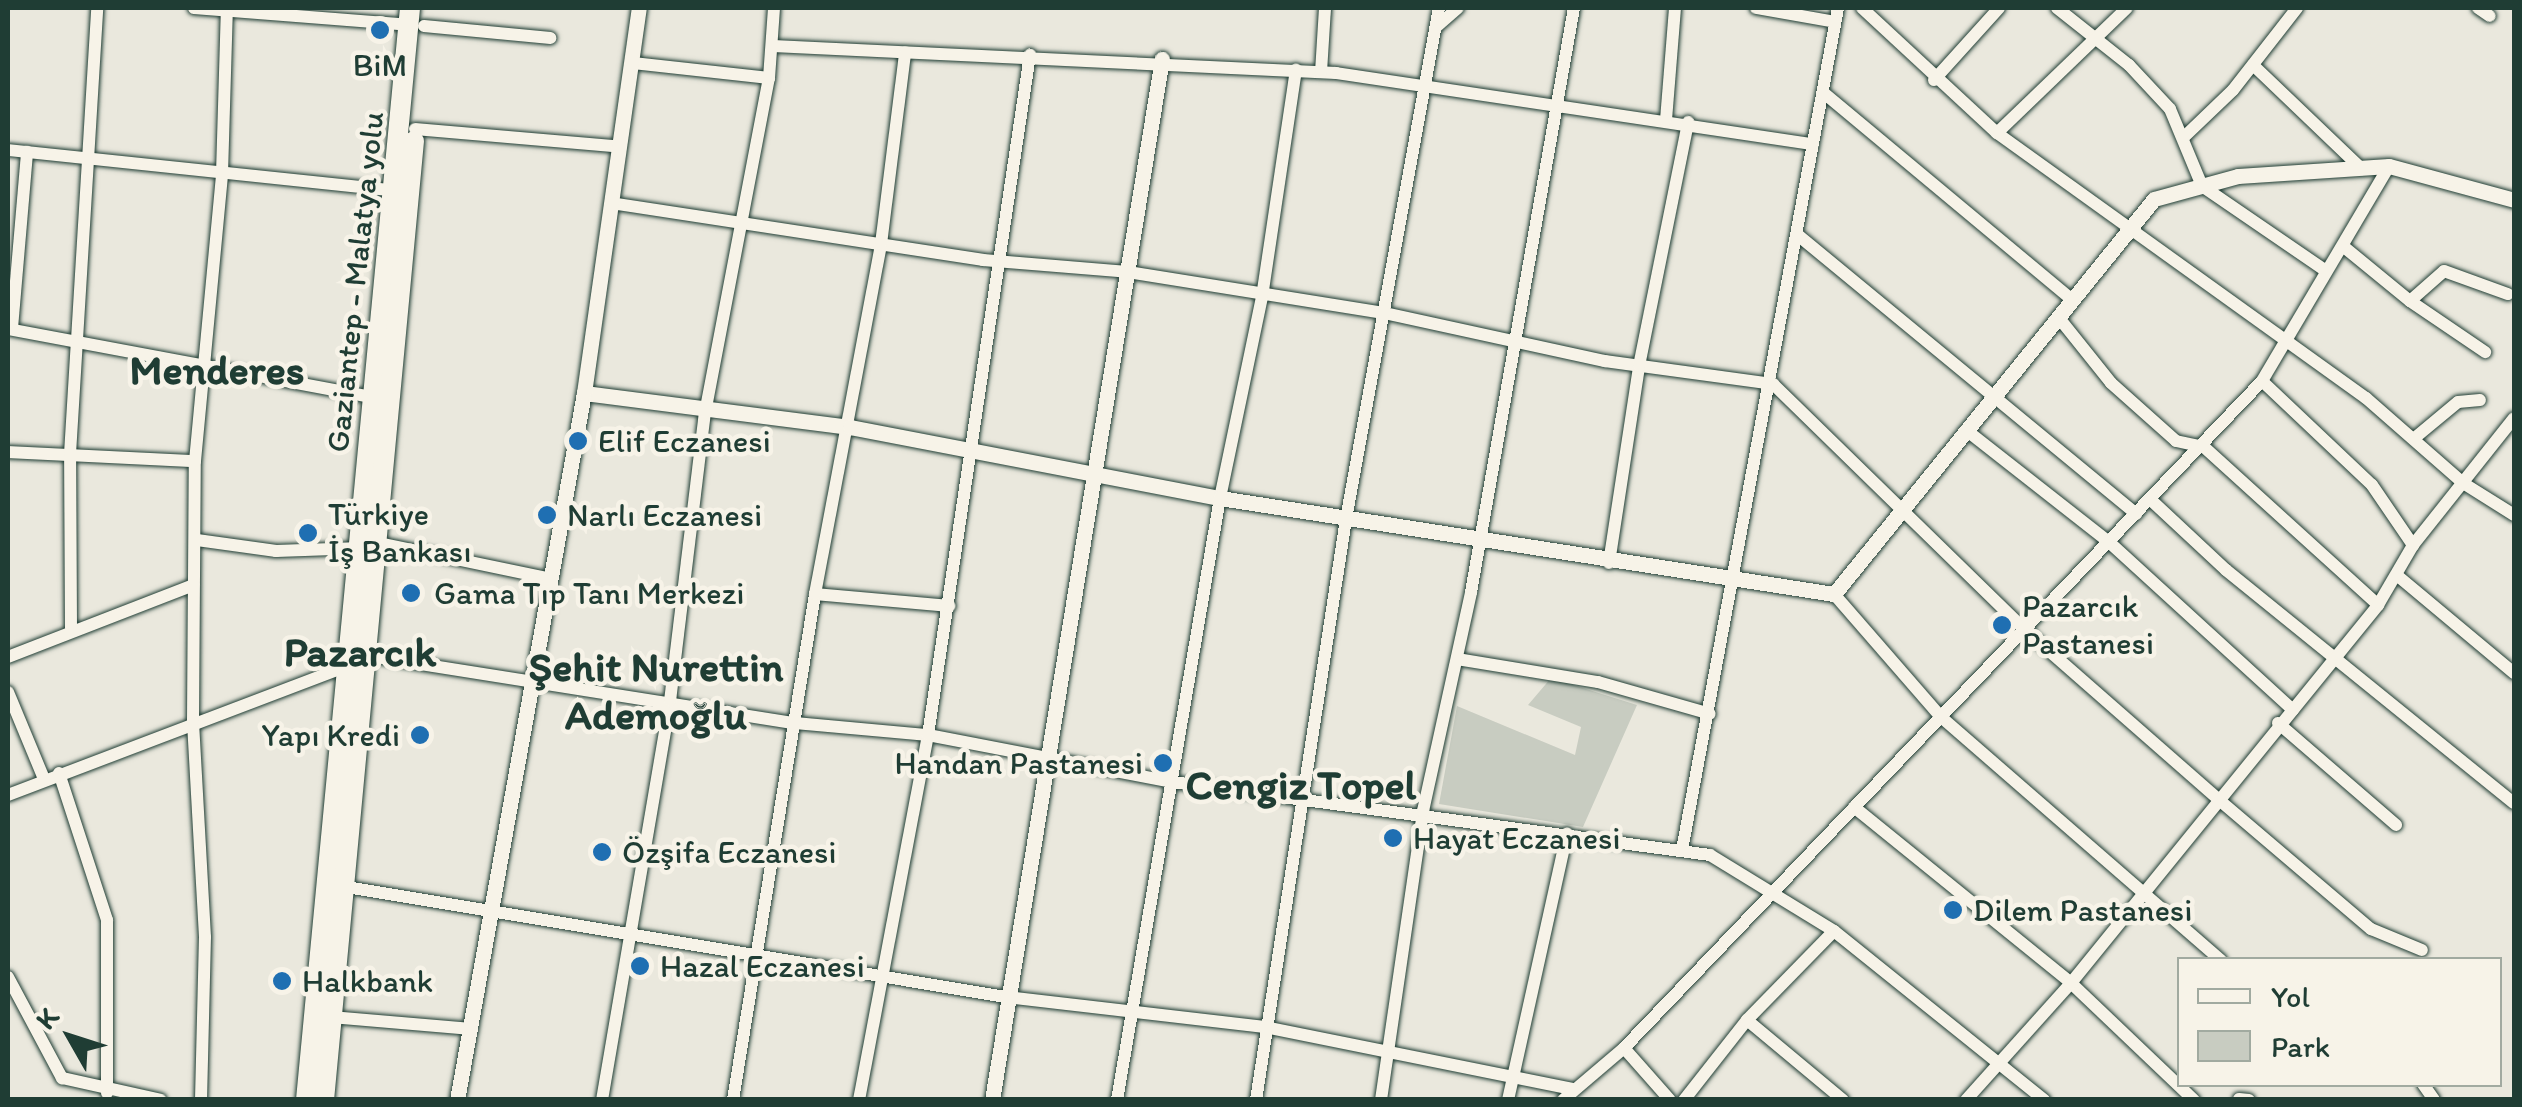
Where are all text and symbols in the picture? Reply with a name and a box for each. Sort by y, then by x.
marker: BiM [369,19,391,41]
place label: BiM [353,46,407,84]
street label: Gaziantep - Malatya yolu [318,110,392,454]
district label: Menderes [130,345,304,395]
place label: Elif Eczanesi [598,422,772,460]
marker: Elif Eczanesi [567,430,589,452]
place label: Türkiye İş Bankası [328,496,471,571]
place label: Narlı Eczanesi [567,496,762,534]
marker: Narlı Eczanesi [536,504,558,526]
marker: Türkiye İş Bankası [297,522,319,544]
place label: Gama Tıp Tanı Merkezi [434,574,743,612]
marker: Gama Tıp Tanı Merkezi [398,580,424,606]
place label: Pazarcık Pastanesi [2022,588,2154,663]
marker: Pazarcık Pastanesi [1991,614,2013,636]
district label: Pazarcık [284,627,436,677]
district label: Şehit Nurettin Ademoğlu [529,642,783,740]
place label: Yapı Kredi [262,716,400,754]
marker: Yapı Kredi [409,724,431,746]
place label: Handan Pastanesi [896,744,1143,782]
marker: Handan Pastanesi [1152,752,1174,774]
district label: Cengiz Topel [1188,760,1414,810]
place label: Hayat Eczanesi [1413,819,1621,857]
marker: Hayat Eczanesi [1382,827,1404,849]
place label: Özşifa Eczanesi [622,833,837,871]
marker: Özşifa Eczanesi [591,841,613,863]
place label: Dilem Pastanesi [1973,891,2191,929]
marker: Dilem Pastanesi [1942,899,1964,921]
place label: Hazal Eczanesi [660,947,865,985]
marker: Hazal Eczanesi [629,955,651,977]
legend [2177,957,2502,1087]
place label: Halkbank [302,962,433,1000]
marker: Halkbank [271,970,293,992]
text: Yol [2271,978,2310,1015]
north arrow [20,987,120,1087]
text: K [28,1000,66,1036]
text: Park [2271,1028,2330,1065]

